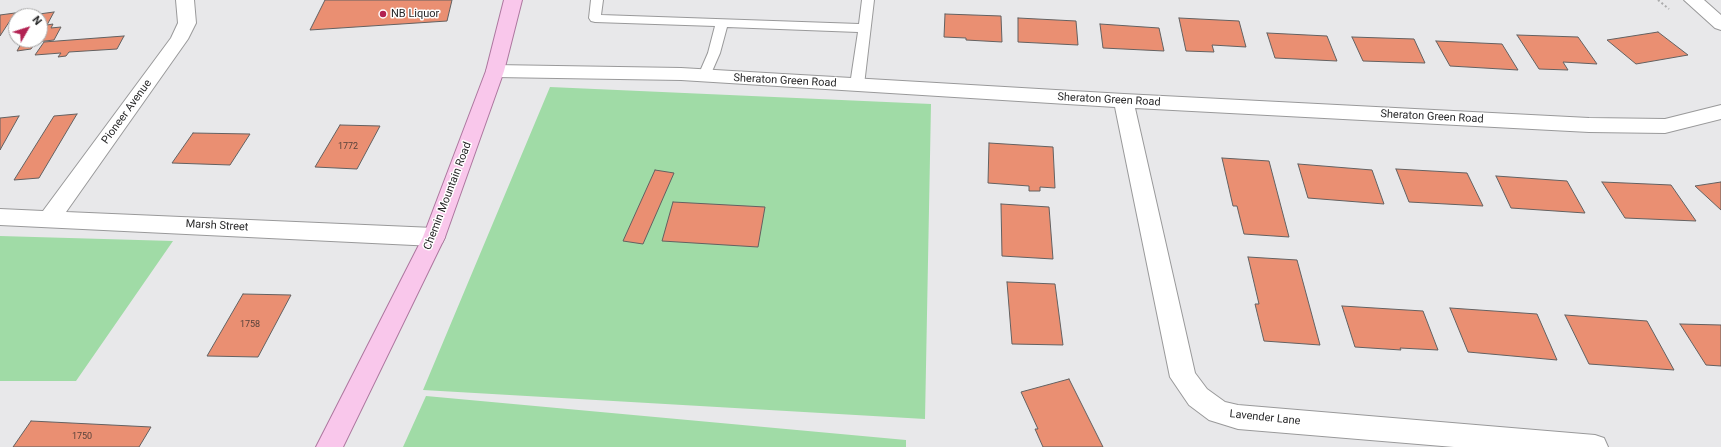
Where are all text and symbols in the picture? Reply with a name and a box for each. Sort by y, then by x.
place label: NB Liquor [391,7,439,21]
north arrow [8,8,48,48]
marker: NB Liquor [378,9,388,19]
text: N [29,14,44,28]
street label: Sheraton Green Road [733,72,837,90]
street label: Pioneer Avenue [99,77,155,147]
street label: Sheraton Green Road [1057,91,1161,109]
street label: Sheraton Green Road [1380,108,1484,126]
street label: Chemin Mountain Road [421,140,475,252]
house number: 1772 [338,142,358,152]
street label: Marsh Street [185,218,249,234]
house number: 1758 [240,320,260,330]
street label: Lavender Lane [1229,408,1301,428]
house number: 1750 [72,432,92,442]

